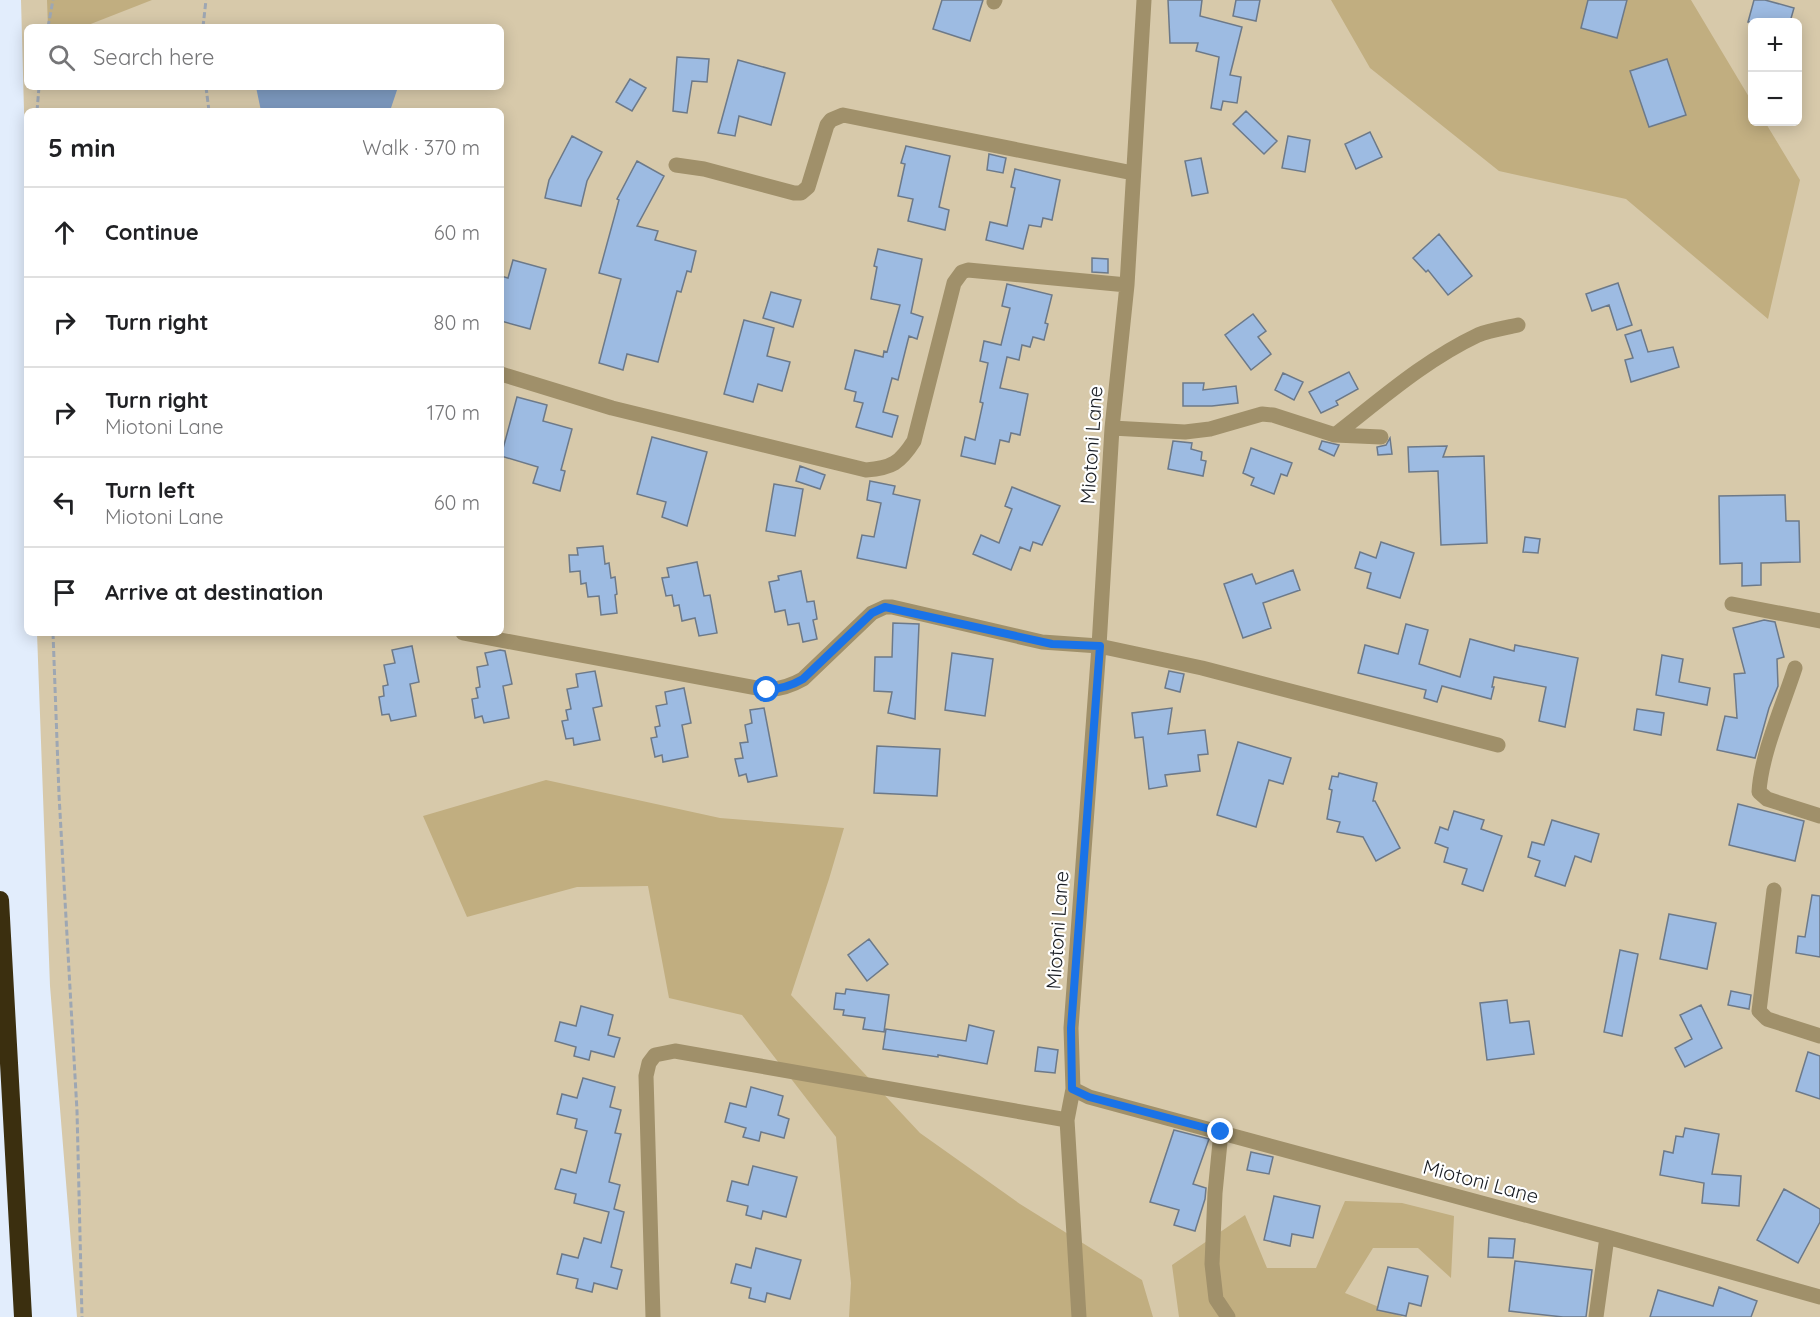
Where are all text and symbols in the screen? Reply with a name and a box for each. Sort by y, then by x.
map controls [1748,18,1802,126]
button: + [1748,18,1802,72]
search box [24,24,504,90]
icon: search [45,41,78,74]
text: Search here [93,43,214,71]
button: − [1748,72,1802,126]
text: 5 min [48,131,116,164]
text: Walk · 370 m [362,135,480,160]
icon: ahead [48,216,81,249]
text: Continue [105,218,199,246]
text: 60 m [434,220,480,245]
icon: right [48,306,81,339]
text: Turn right [105,308,209,336]
text: 80 m [434,310,480,335]
street label: Miotoni Lane [1074,385,1108,505]
text: Turn right [105,386,209,414]
icon: right [48,396,81,429]
text: 170 m [427,400,480,425]
text: Miotoni Lane [105,414,224,439]
text: Turn left [105,476,195,504]
icon: left [48,486,81,519]
text: 60 m [434,490,480,515]
text: Miotoni Lane [105,504,224,529]
icon: arrive [48,576,81,609]
text: Arrive at destination [105,578,323,606]
route start [753,676,779,702]
street label: Miotoni Lane [1040,870,1074,990]
route end [1207,1118,1233,1144]
street label: Miotoni Lane [1420,1154,1542,1208]

